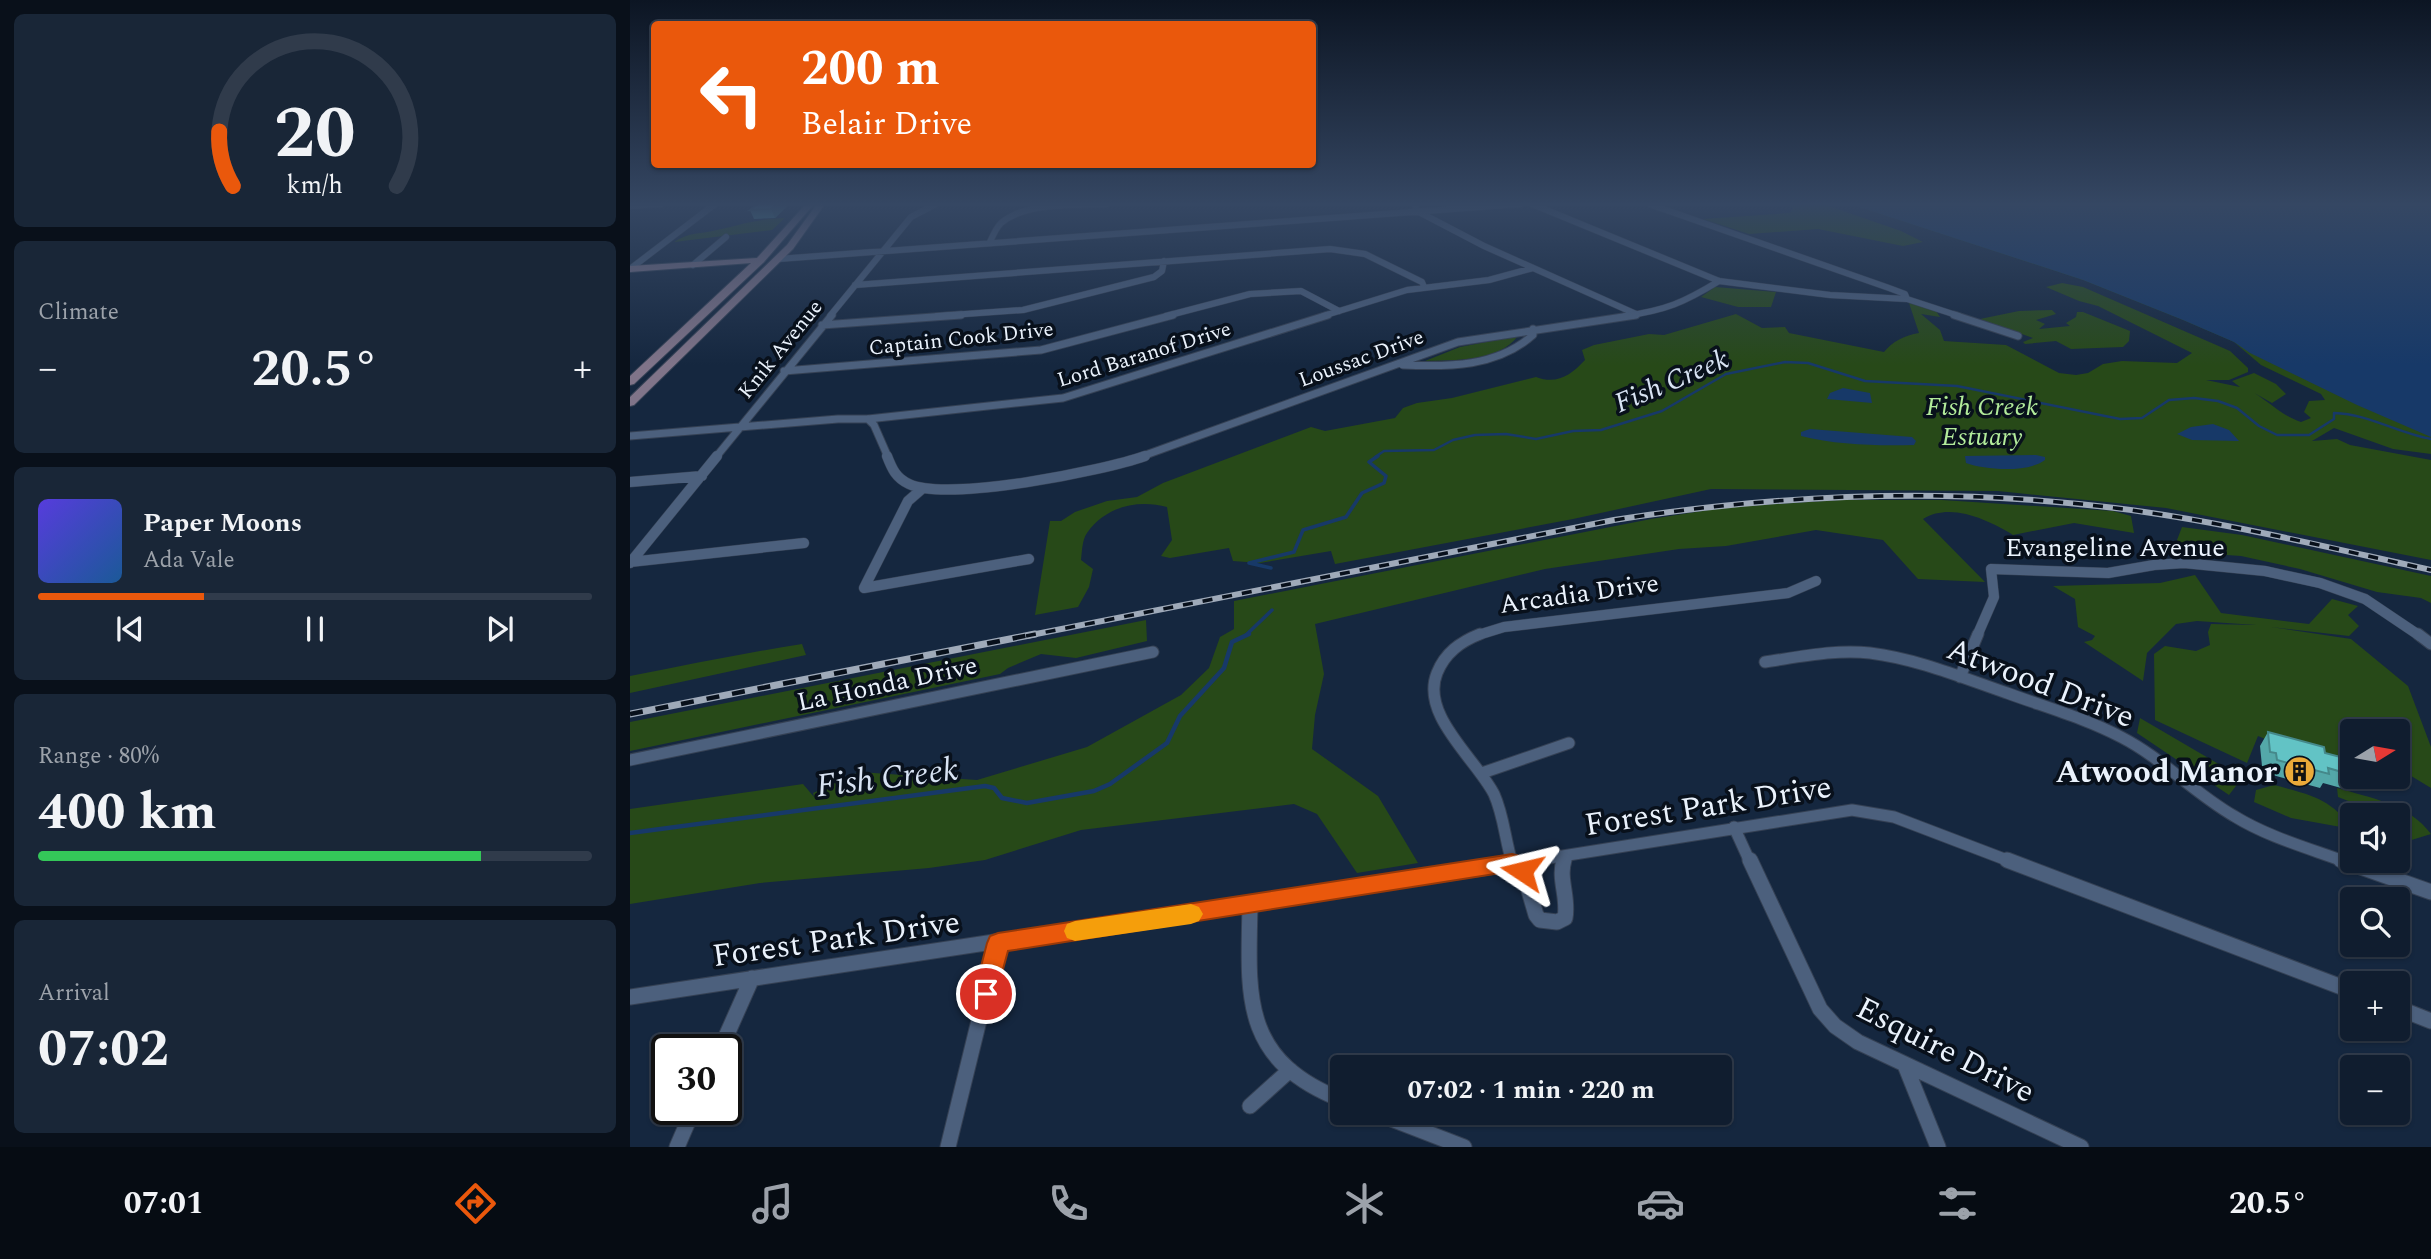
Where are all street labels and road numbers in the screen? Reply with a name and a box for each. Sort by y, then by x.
street label: Knik Avenue [731,293,831,406]
street label: Captain Cook Drive [867,313,1055,365]
street label: Lord Baranof Drive [1053,313,1235,397]
street label: Loussac Drive [1294,321,1429,396]
street label: Evangeline Avenue [2005,528,2225,568]
street label: Arcadia Drive [1497,563,1661,625]
street label: Atwood Drive [1939,625,2141,742]
street label: La Honda Drive [793,645,981,723]
street label: Forest Park Drive [1581,763,1835,850]
street label: Forest Park Drive [709,898,963,981]
street label: Esquire Drive [1847,984,2043,1116]

